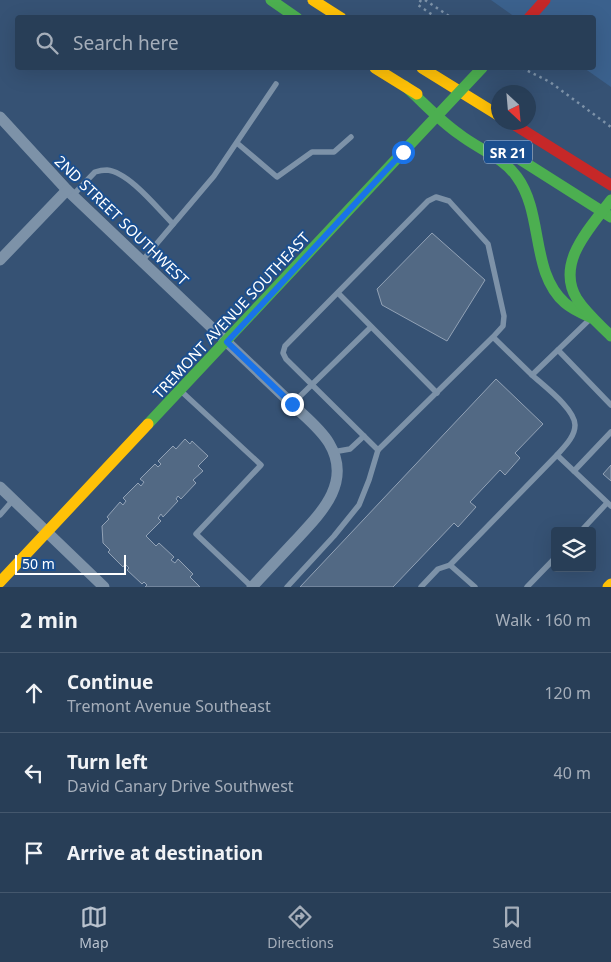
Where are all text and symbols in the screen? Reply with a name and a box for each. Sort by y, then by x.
search box [15,15,596,70]
icon: search [33,29,61,57]
text: Search here [73,30,179,56]
north arrow [491,85,536,130]
road number: SR 21 [484,140,532,163]
route start [392,141,415,164]
street label: 2ND STREET SOUTHWEST [51,151,194,290]
street label: TREMONT AVENUE SOUTHEAST [148,227,314,403]
route end [281,393,304,416]
map controls [551,527,596,572]
button: layers [551,527,596,572]
scale bar [15,552,126,575]
text: 50 m [22,554,55,573]
text: 2 min [20,606,78,634]
text: Walk · 160 m [496,609,591,631]
text: Continue [67,669,153,695]
icon: ahead [20,679,48,707]
text: 120 m [544,682,591,704]
text: Tremont Avenue Southeast [67,695,271,717]
text: Turn left [67,749,148,775]
icon: left [20,759,48,787]
text: 40 m [554,762,591,784]
text: David Canary Drive Southwest [67,775,294,797]
icon: arrive [20,839,48,867]
text: Arrive at destination [67,840,263,866]
tab: Map [79,903,109,952]
tab: Directions [267,903,334,952]
tab: Saved [492,903,532,952]

